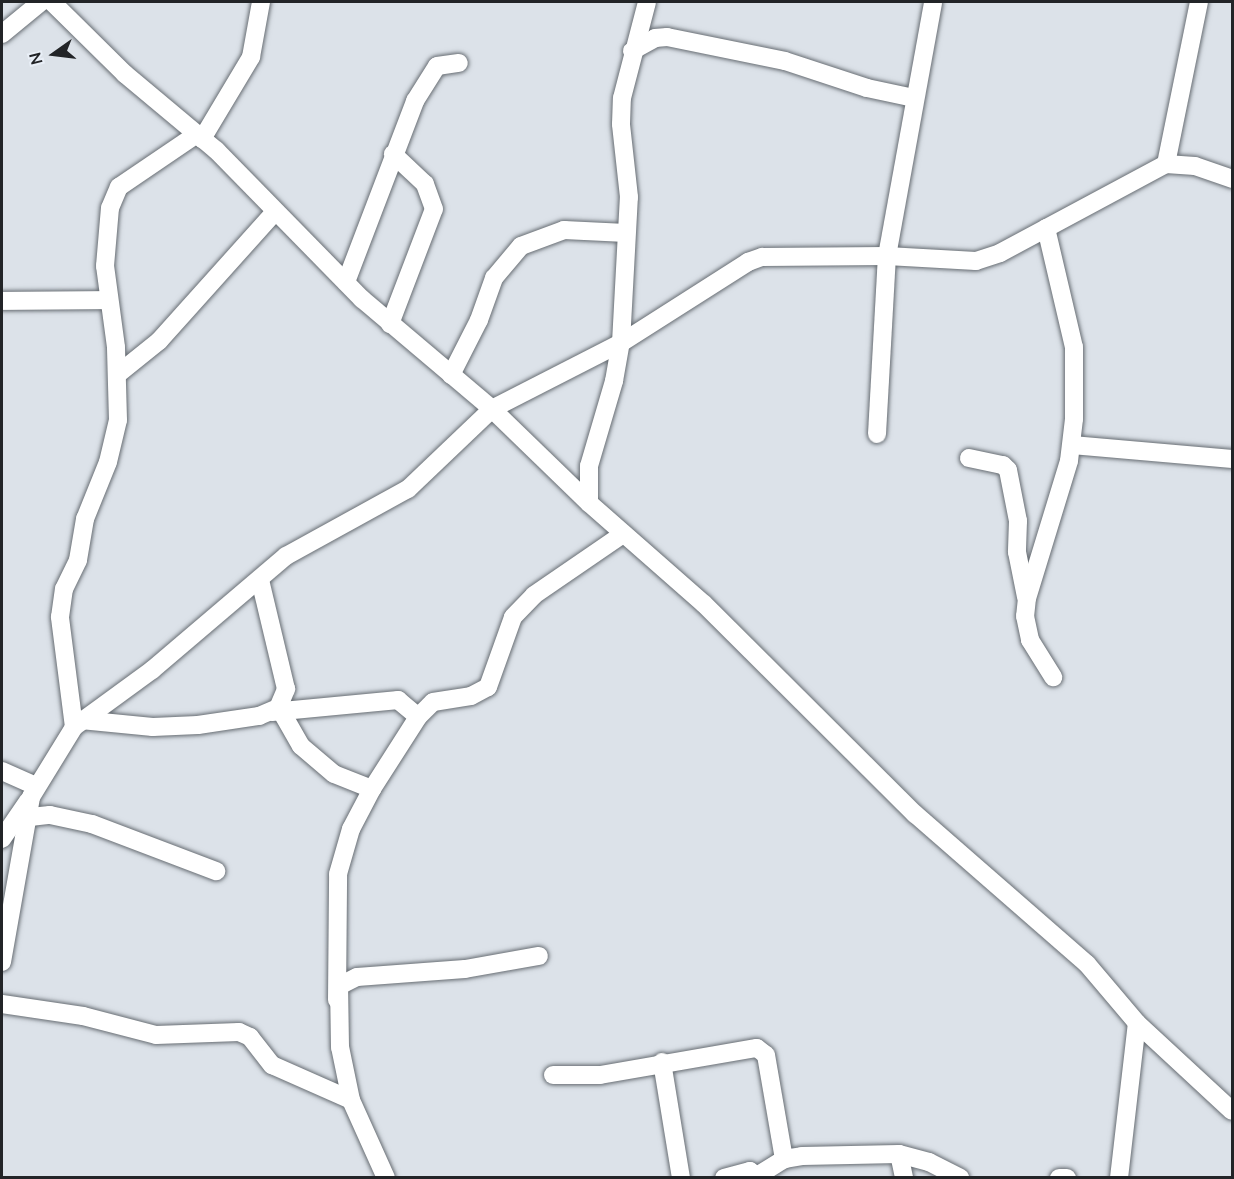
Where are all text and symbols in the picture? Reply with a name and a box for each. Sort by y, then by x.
north arrow [24,24,84,84]
text: N [24,50,49,67]

